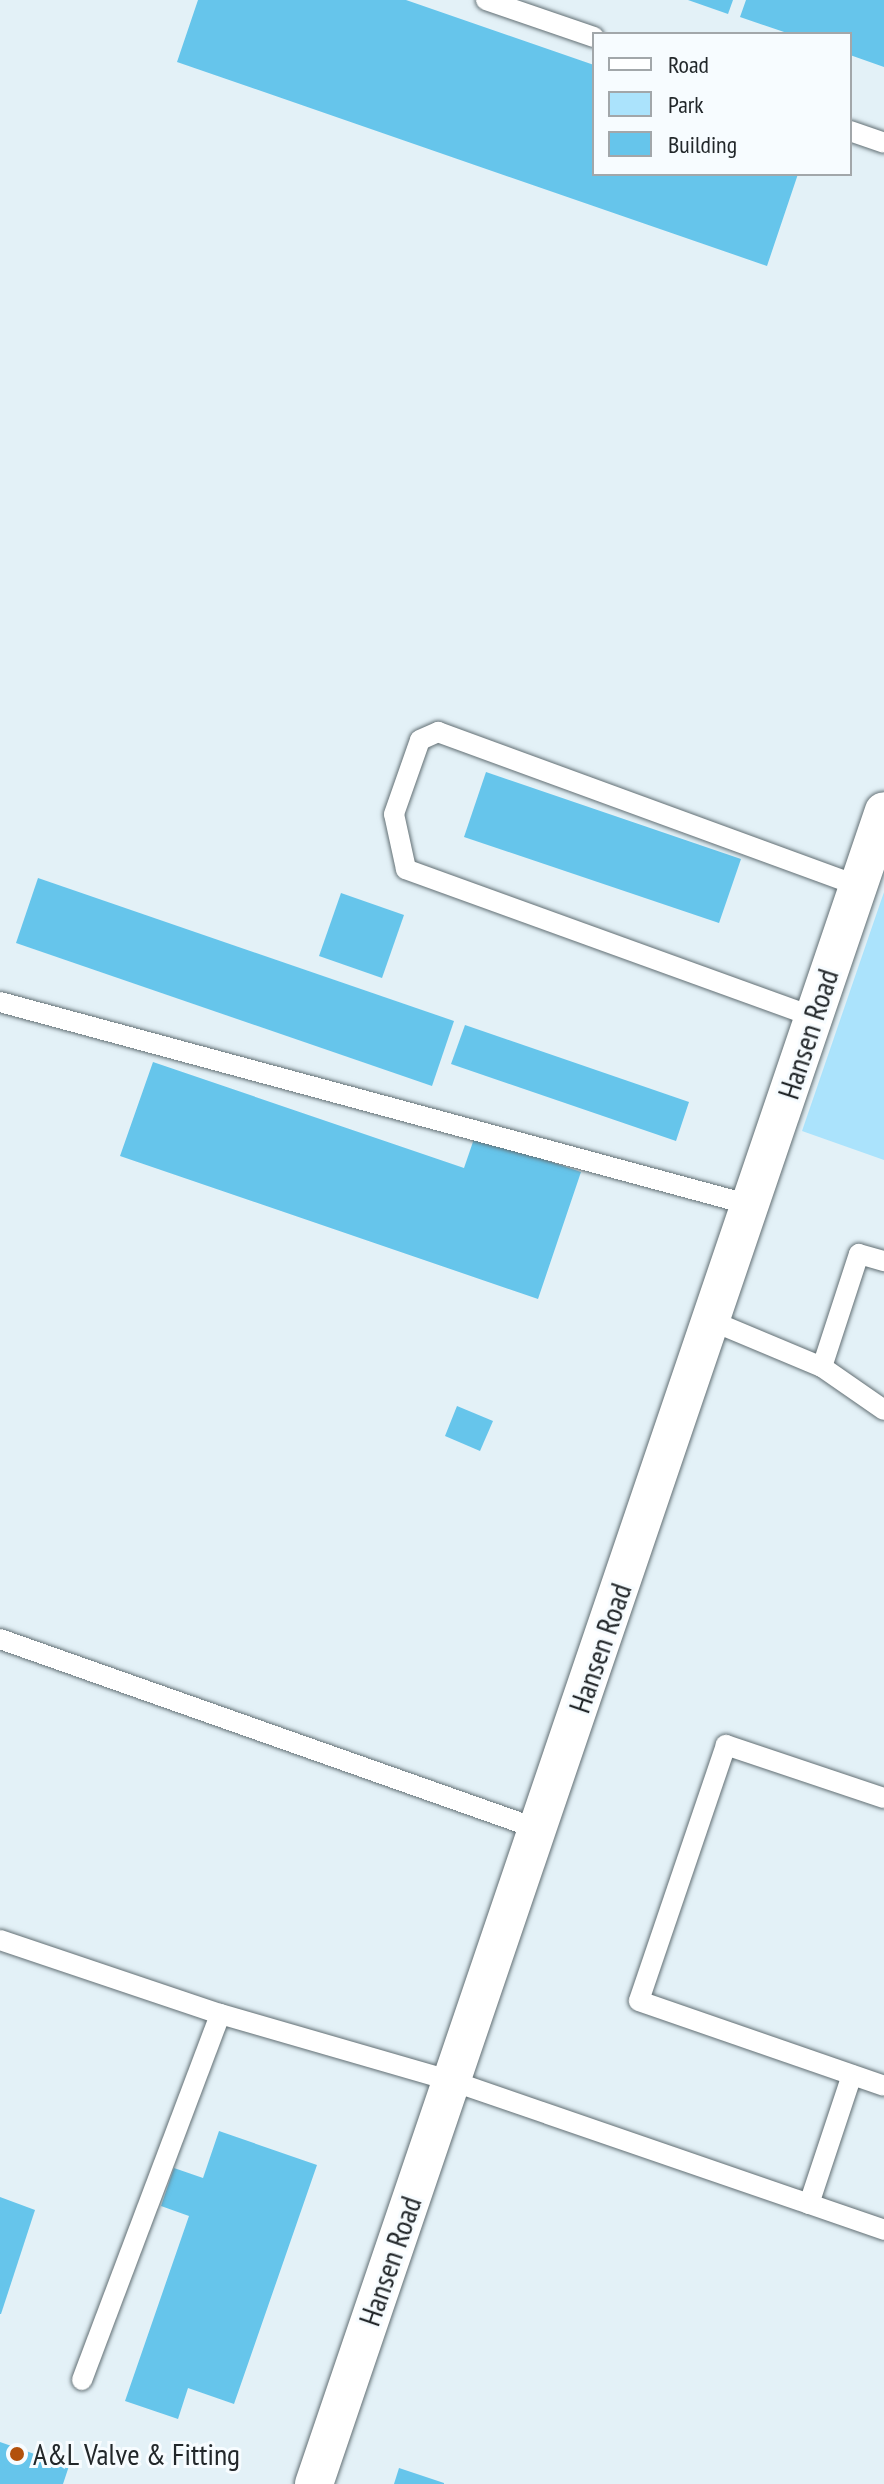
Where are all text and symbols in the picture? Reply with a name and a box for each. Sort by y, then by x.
legend [592,32,852,176]
text: Road [668,49,709,80]
text: Park [668,89,704,120]
text: Building [668,129,737,160]
street label: Hansen Road [770,964,846,1104]
street label: Hansen Road [561,1579,639,1717]
street label: Hansen Road [351,2192,429,2330]
place label: A&L Valve & Fitting [33,2436,242,2472]
marker: A&L Valve & Fitting [8,2445,26,2463]

